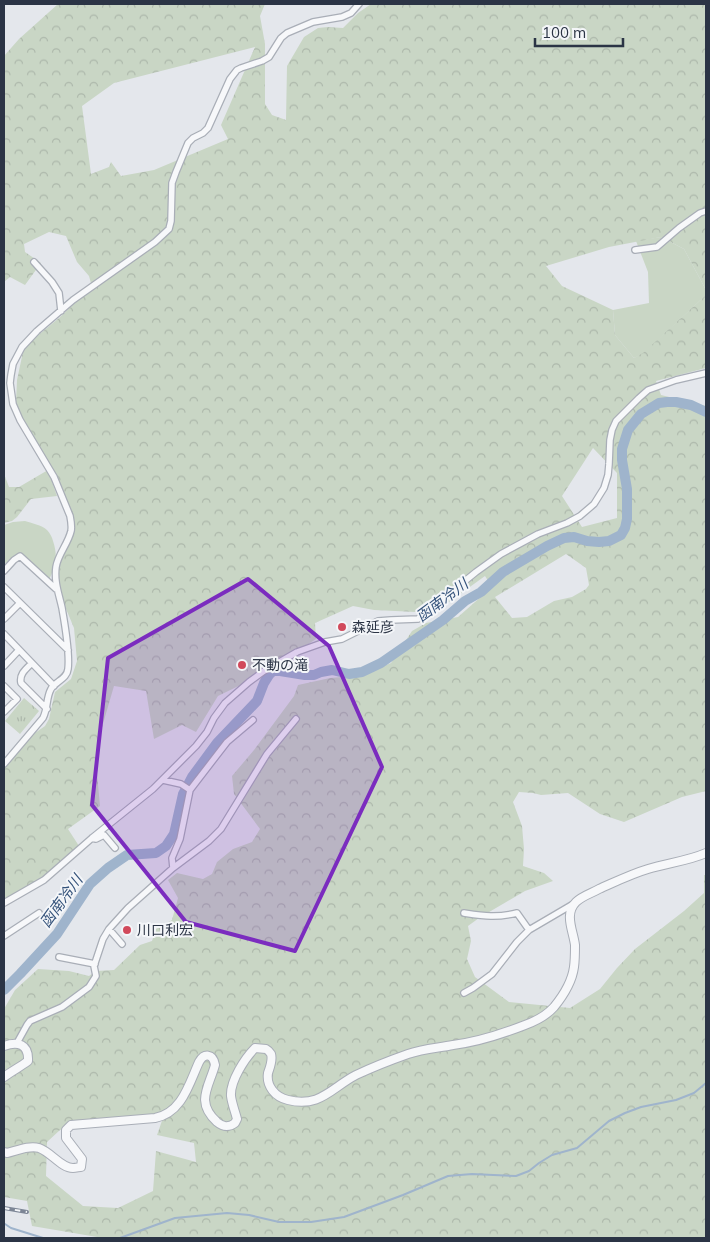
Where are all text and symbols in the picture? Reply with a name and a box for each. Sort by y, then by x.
scale bar [535,15,622,47]
text: 100 m [542,23,586,42]
water label: 函南冷川 [412,573,473,626]
place label: 森延彦 [352,618,394,636]
marker: 森延彦 [336,621,348,633]
place label: 不動の滝 [252,656,308,674]
marker: 不動の滝 [236,659,248,671]
water label: 函南冷川 [36,870,87,931]
place label: 川口利宏 [137,921,193,939]
marker: 川口利宏 [121,924,133,936]

